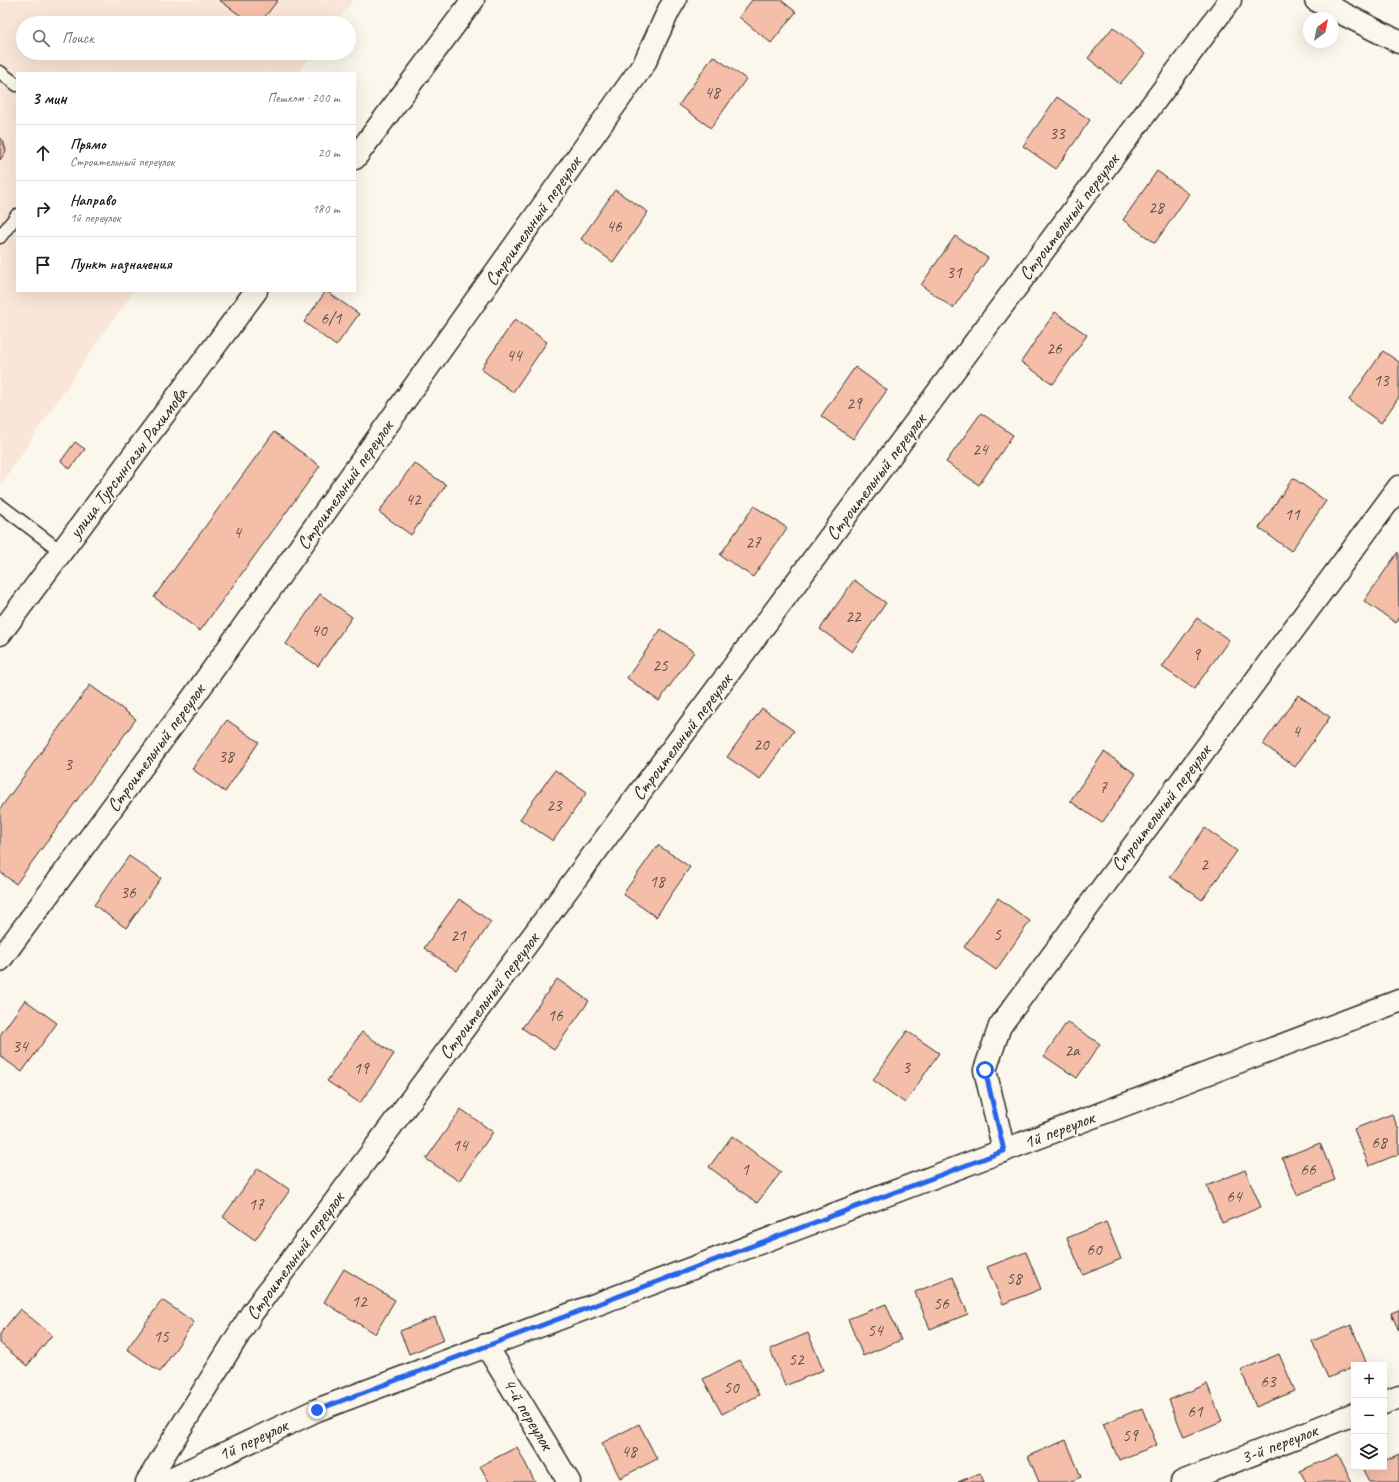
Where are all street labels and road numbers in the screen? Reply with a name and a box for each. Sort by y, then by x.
street label: Строительный переулок [1013,147,1126,285]
street label: Строительный переулок [479,150,588,290]
street label: улица Турсынгазы Рахимова [63,381,194,544]
street label: Строительный переулок [820,407,933,545]
street label: Строительный переулок [291,414,400,554]
street label: Строительный переулок [626,667,739,805]
street label: Строительный переулок [101,678,212,817]
street label: Строительный переулок [1105,738,1218,876]
street label: Строительный переулок [433,926,546,1064]
street label: 1й переулок [1020,1105,1100,1154]
street label: Строительный переулок [240,1186,351,1325]
street label: 4-й переулок [497,1374,560,1456]
street label: 1й переулок [215,1413,293,1466]
street label: 3-й переулок [1237,1418,1322,1470]

